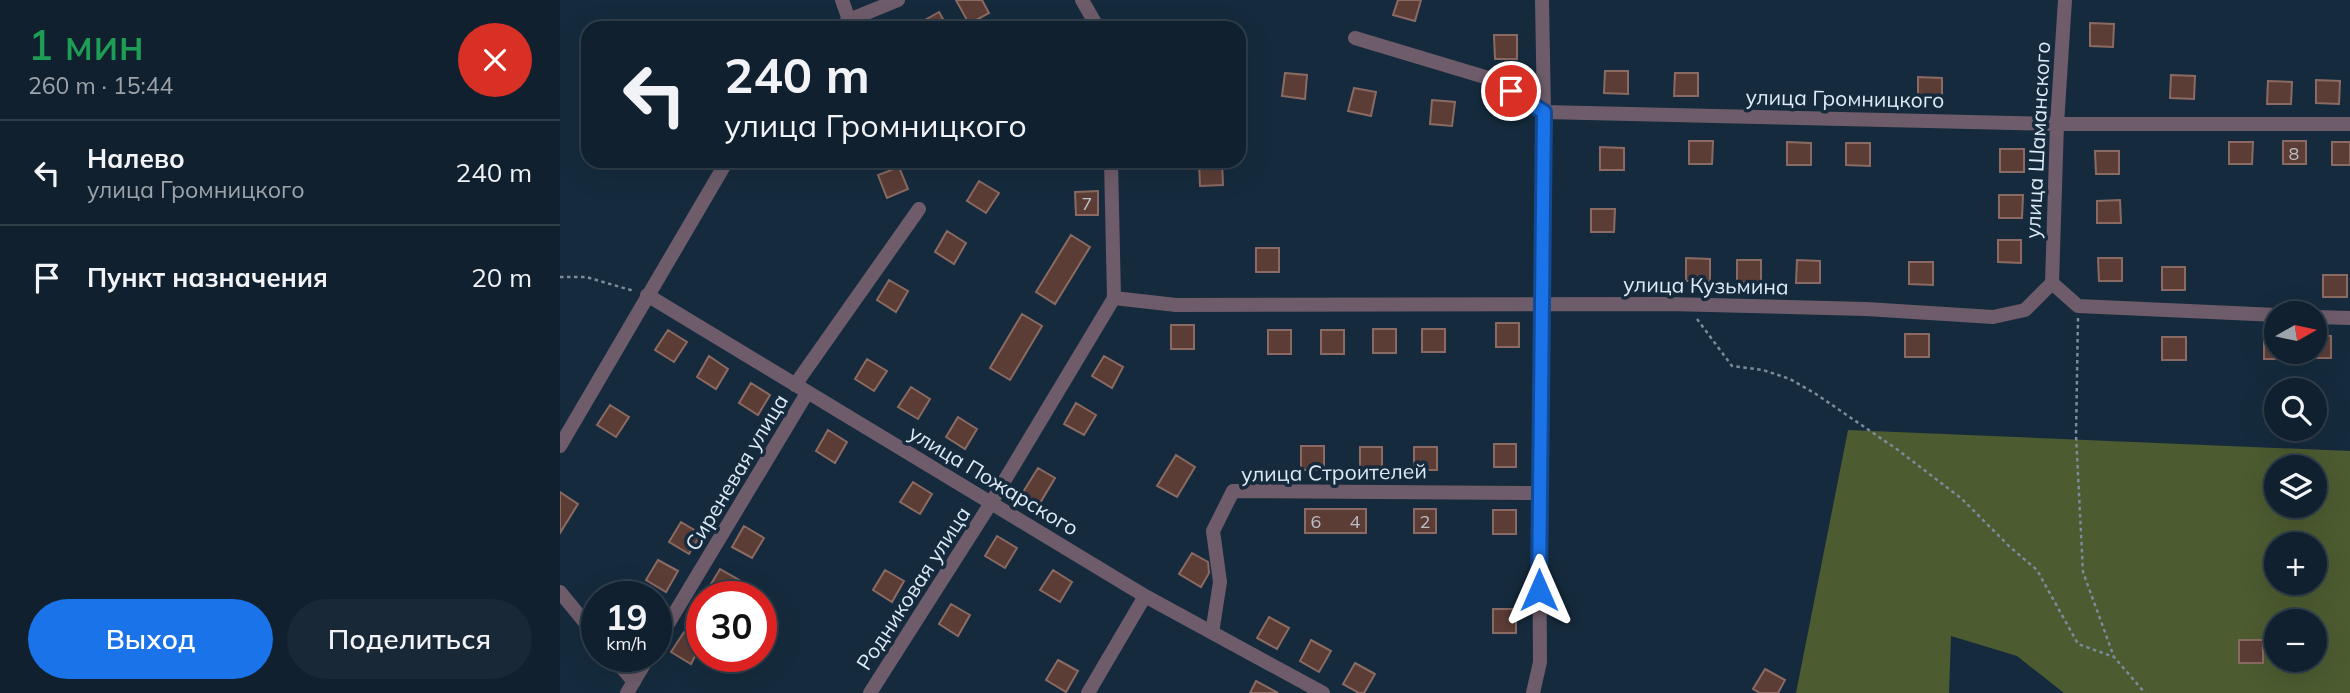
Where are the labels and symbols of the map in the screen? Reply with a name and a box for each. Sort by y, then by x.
street label: улица Шаманского [2019,41,2055,239]
pin [1481,61,1541,121]
street label: улица Громницкого [1745,83,1945,113]
house number: 8 [2289,142,2299,165]
house number: 7 [1082,192,1092,215]
street label: улица Кузьмина [1623,271,1789,299]
north arrow [2264,301,2328,364]
street label: Сиреневая улица [679,389,793,555]
street label: улица Пожарского [905,419,1083,541]
street label: улица Строителей [1241,457,1427,487]
street label: Родниковая улица [850,501,976,675]
house number: 6 [1311,510,1321,533]
house number: 4 [1350,510,1361,533]
house number: 2 [1420,510,1430,533]
position arrow [1502,553,1576,627]
speed limit sign: 30 [686,581,777,672]

